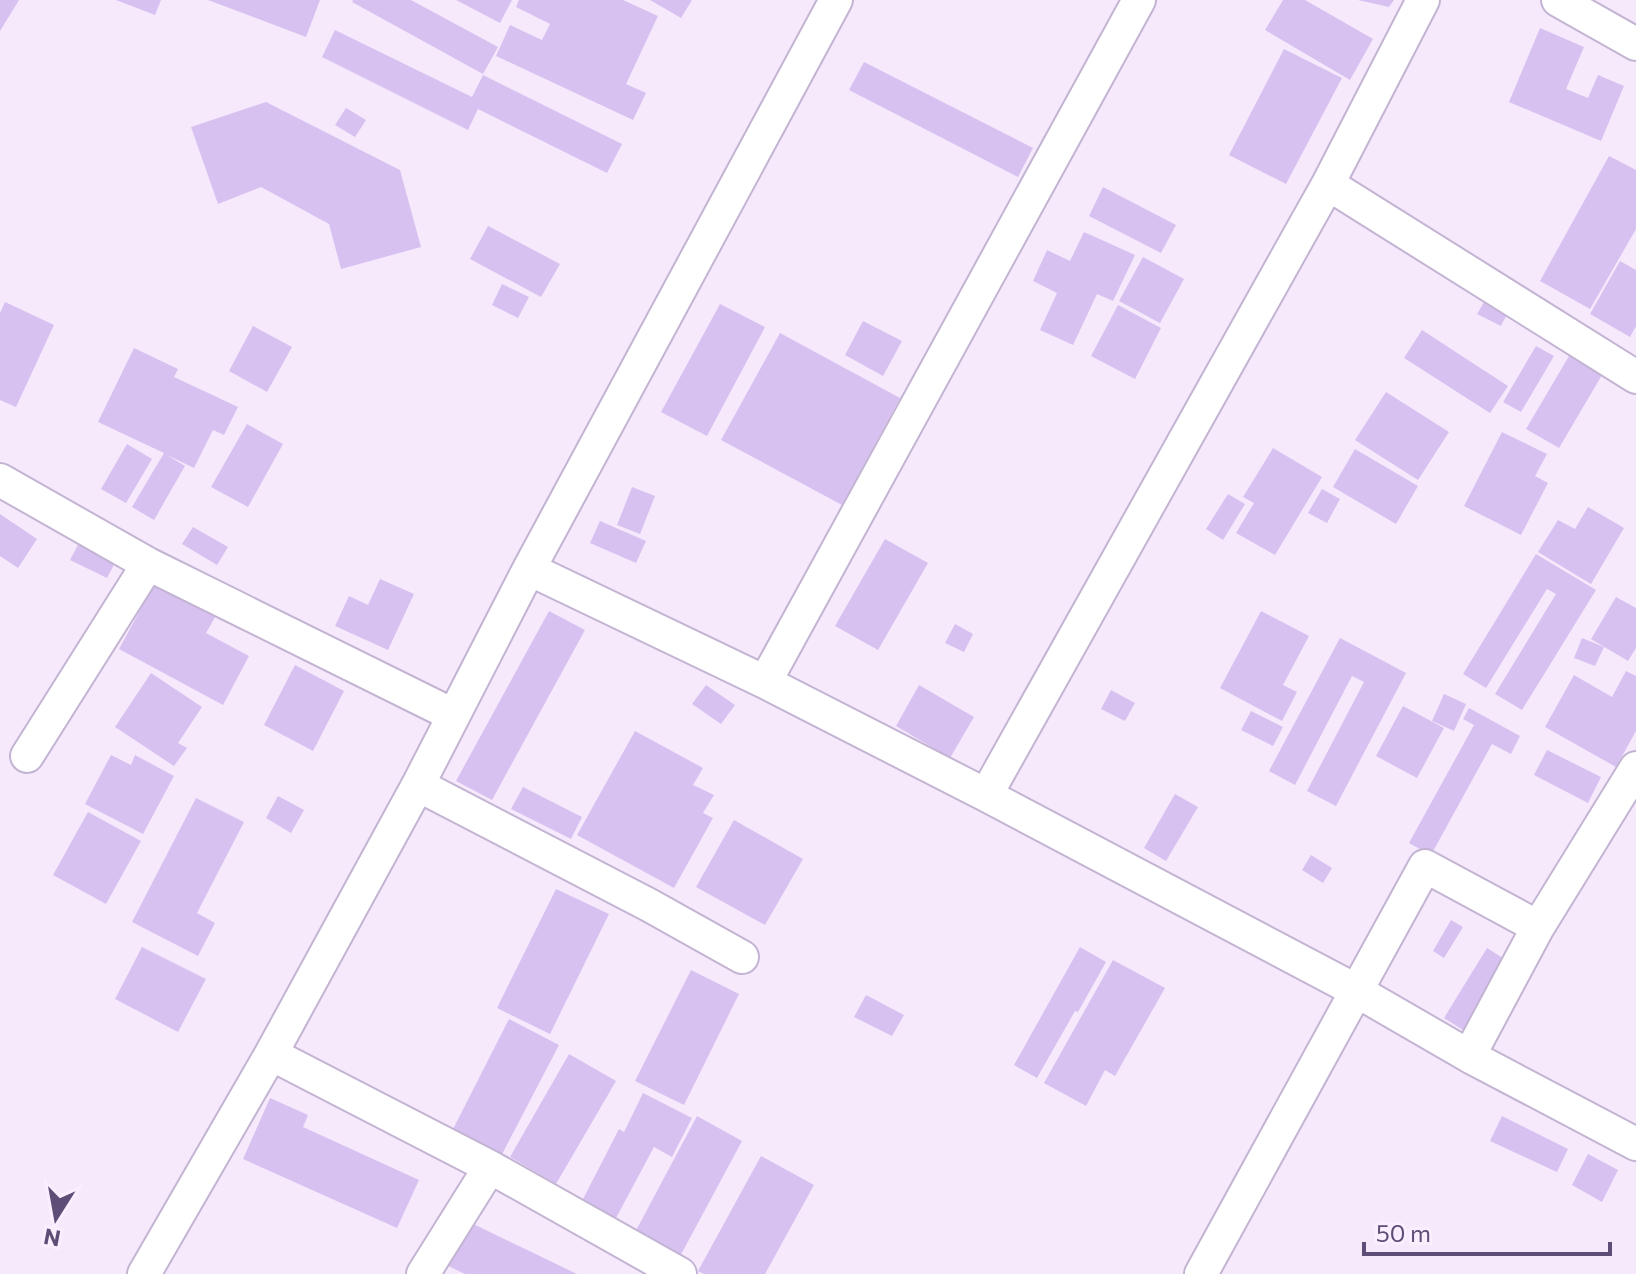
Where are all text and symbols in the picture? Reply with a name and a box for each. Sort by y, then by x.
north arrow [16,1178,96,1258]
scale bar [1364,1206,1610,1256]
text: 50 m [1376,1218,1431,1247]
text: N [41,1223,63,1253]

